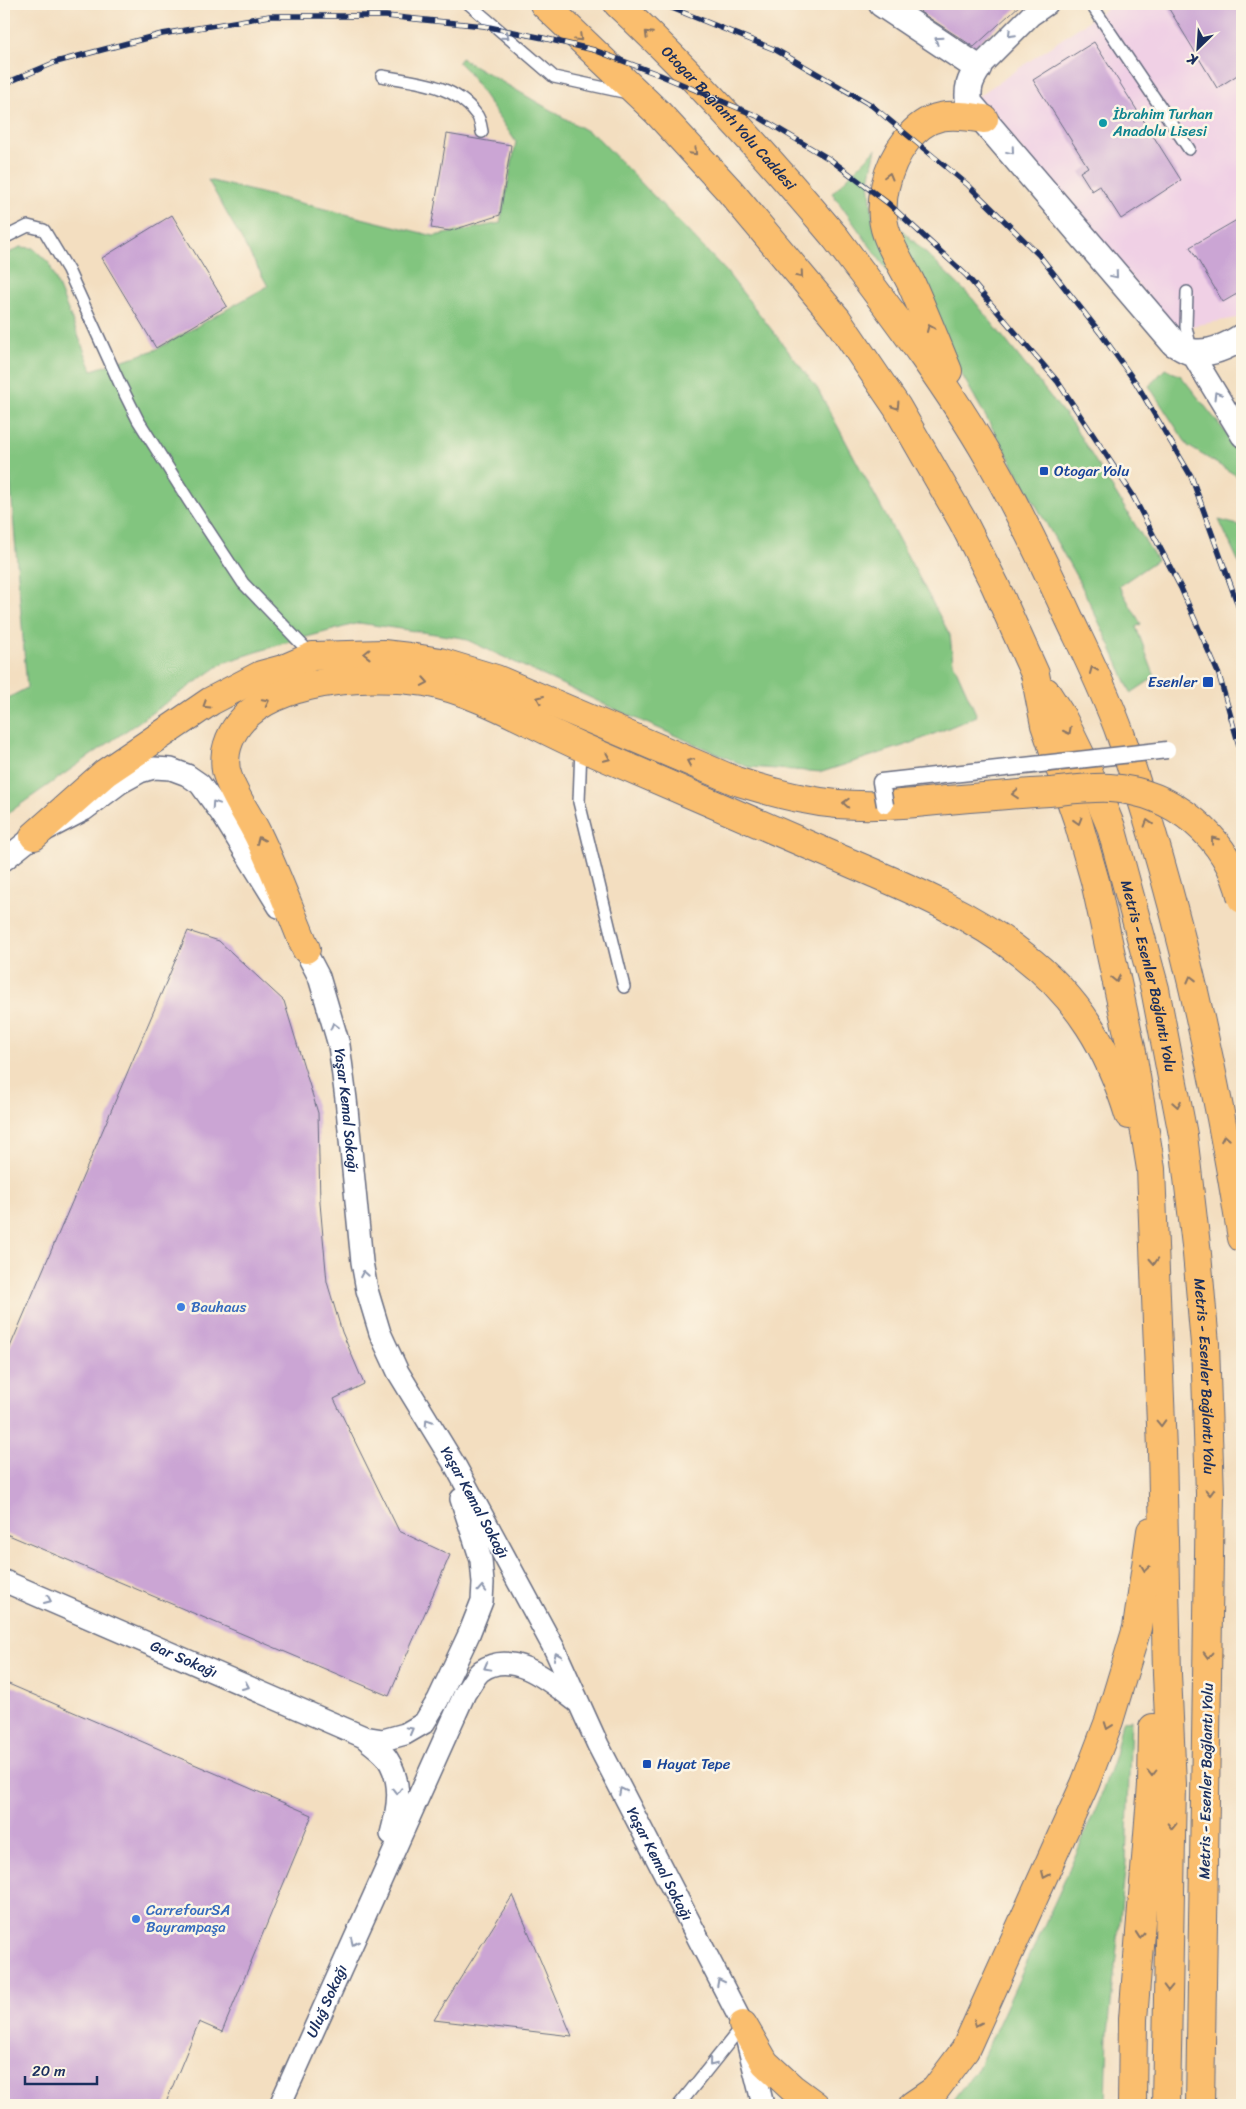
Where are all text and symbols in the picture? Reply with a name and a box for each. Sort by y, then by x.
north arrow [1174,22,1224,72]
one-way arrow [1008,29,1017,38]
one-way arrow [500,30,509,38]
one-way arrow [645,31,654,40]
one-way arrow [574,32,583,41]
one-way arrow [934,37,943,47]
street label: Otogar Bağlantı Yolu Caddesi [655,39,803,197]
text: K [1182,46,1203,73]
place label: İbrahim Turhan Anadolu Lisesi [1112,101,1213,144]
marker: İbrahim Turhan Anadolu Lisesi [1097,117,1109,129]
one-way arrow [1005,145,1014,154]
one-way arrow [688,147,697,156]
one-way arrow [883,173,893,181]
one-way arrow [1110,269,1118,278]
one-way arrow [795,270,804,279]
one-way arrow [925,324,936,333]
one-way arrow [1213,391,1223,400]
one-way arrow [890,401,899,410]
place label: Otogar Yolu [1054,458,1129,484]
marker: Otogar Yolu [1038,465,1050,477]
one-way arrow [363,649,371,659]
one-way arrow [1089,666,1100,675]
place label: Esenler [1148,669,1198,695]
marker: Esenler [1201,675,1215,689]
one-way arrow [420,677,429,687]
one-way arrow [536,694,545,705]
one-way arrow [202,698,211,708]
one-way arrow [261,698,270,708]
one-way arrow [1062,726,1072,735]
one-way arrow [602,752,611,763]
one-way arrow [686,757,695,768]
one-way arrow [1011,789,1019,800]
one-way arrow [841,798,849,809]
one-way arrow [212,801,221,810]
one-way arrow [1073,816,1083,825]
one-way arrow [1143,819,1153,828]
one-way arrow [256,836,267,845]
one-way arrow [1211,837,1220,846]
street label: Metris - Esenler Bağlantı Yolu [1113,877,1184,1074]
one-way arrow [1110,975,1121,983]
one-way arrow [1187,976,1197,984]
one-way arrow [329,1022,339,1031]
street label: Yaşar Kemal Sokağı [327,1047,366,1174]
one-way arrow [1172,1099,1182,1108]
one-way arrow [1220,1134,1230,1143]
one-way arrow [1149,1257,1160,1265]
one-way arrow [360,1269,370,1278]
street label: Metris - Esenler Bağlantı Yolu [1186,1277,1222,1475]
place label: Bauhaus [191,1294,246,1320]
marker: Bauhaus [175,1301,187,1313]
one-way arrow [424,1419,434,1428]
one-way arrow [1156,1419,1167,1427]
street label: Yaşar Kemal Sokağı [433,1441,516,1563]
one-way arrow [1205,1488,1215,1496]
one-way arrow [1141,1564,1151,1572]
one-way arrow [477,1585,488,1593]
one-way arrow [43,1594,52,1605]
street label: Gar Sokağı [146,1633,222,1685]
one-way arrow [1203,1651,1214,1659]
one-way arrow [553,1652,563,1661]
one-way arrow [484,1661,493,1671]
one-way arrow [241,1680,250,1691]
street label: Metris - Esenler Bağlantı Yolu [1191,1683,1221,1879]
one-way arrow [1104,1721,1114,1729]
one-way arrow [405,1727,414,1737]
place label: Hayat Tepe [657,1751,731,1777]
marker: Hayat Tepe [641,1758,653,1770]
one-way arrow [1147,1770,1157,1777]
one-way arrow [392,1787,403,1795]
one-way arrow [618,1787,628,1796]
street label: Yaşar Kemal Sokağı [619,1802,700,1925]
one-way arrow [1166,1822,1177,1830]
one-way arrow [1041,1870,1052,1879]
place label: CarrefourSA Bayrampaşa [146,1897,230,1940]
marker: CarrefourSA Bayrampaşa [130,1913,142,1925]
one-way arrow [1135,1931,1146,1939]
one-way arrow [350,1936,360,1945]
street label: Uluğ Sokağı [299,1960,355,2042]
one-way arrow [716,1978,726,1987]
one-way arrow [1163,1985,1173,1993]
one-way arrow [973,2018,984,2027]
scale bar [25,2054,98,2086]
text: 20 m [32,2058,66,2084]
one-way arrow [709,2058,718,2067]

